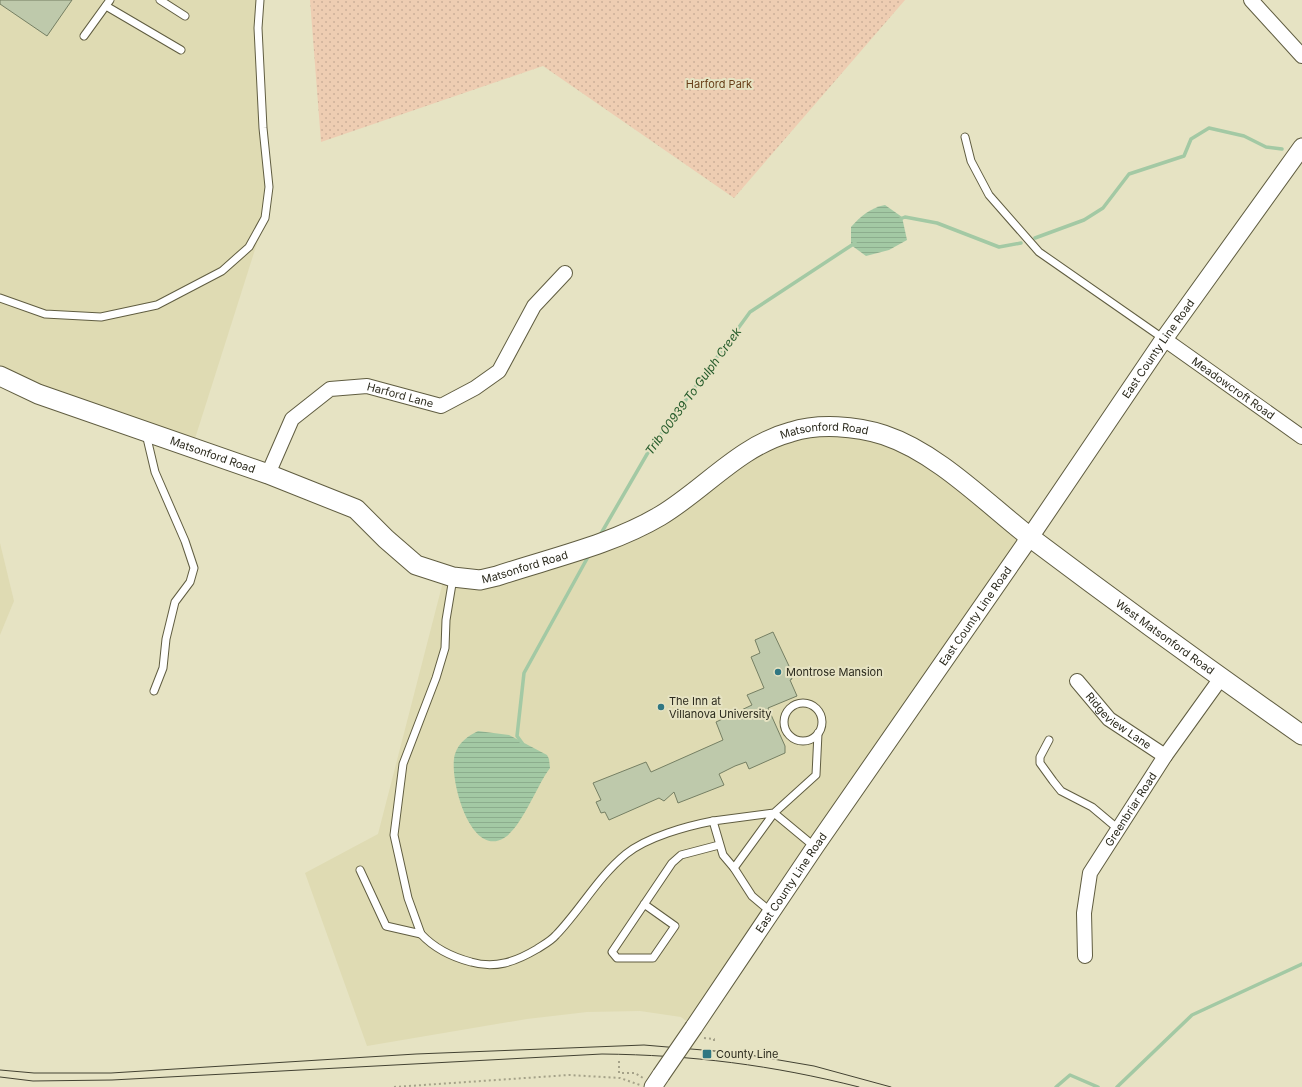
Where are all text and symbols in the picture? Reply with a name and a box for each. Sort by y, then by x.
park label: Harford Park [686,77,752,91]
street label: East County Line Road [1119,296,1197,401]
water label: Trib 00939 To Gulph Creek [642,324,745,458]
street label: Meadowcroft Road [1189,354,1277,422]
street label: Harford Lane [366,379,435,411]
street label: Matsonford Road [778,420,870,442]
street label: Matsonford Road [168,433,257,476]
street label: Matsonford Road [480,548,569,586]
street label: East County Line Road [936,564,1014,668]
street label: West Matsonford Road [1113,596,1217,677]
place label: Montrose Mansion [786,665,883,679]
marker: Montrose Mansion [773,667,783,677]
street label: Ridgeview Lane [1083,689,1154,752]
place label: The Inn at Villanova University [669,694,771,721]
marker: The Inn at Villanova University [656,702,666,712]
street label: Greenbriar Road [1102,770,1160,849]
street label: East County Line Road [752,830,830,935]
place label: County Line [716,1047,779,1061]
marker: County Line [701,1048,713,1060]

